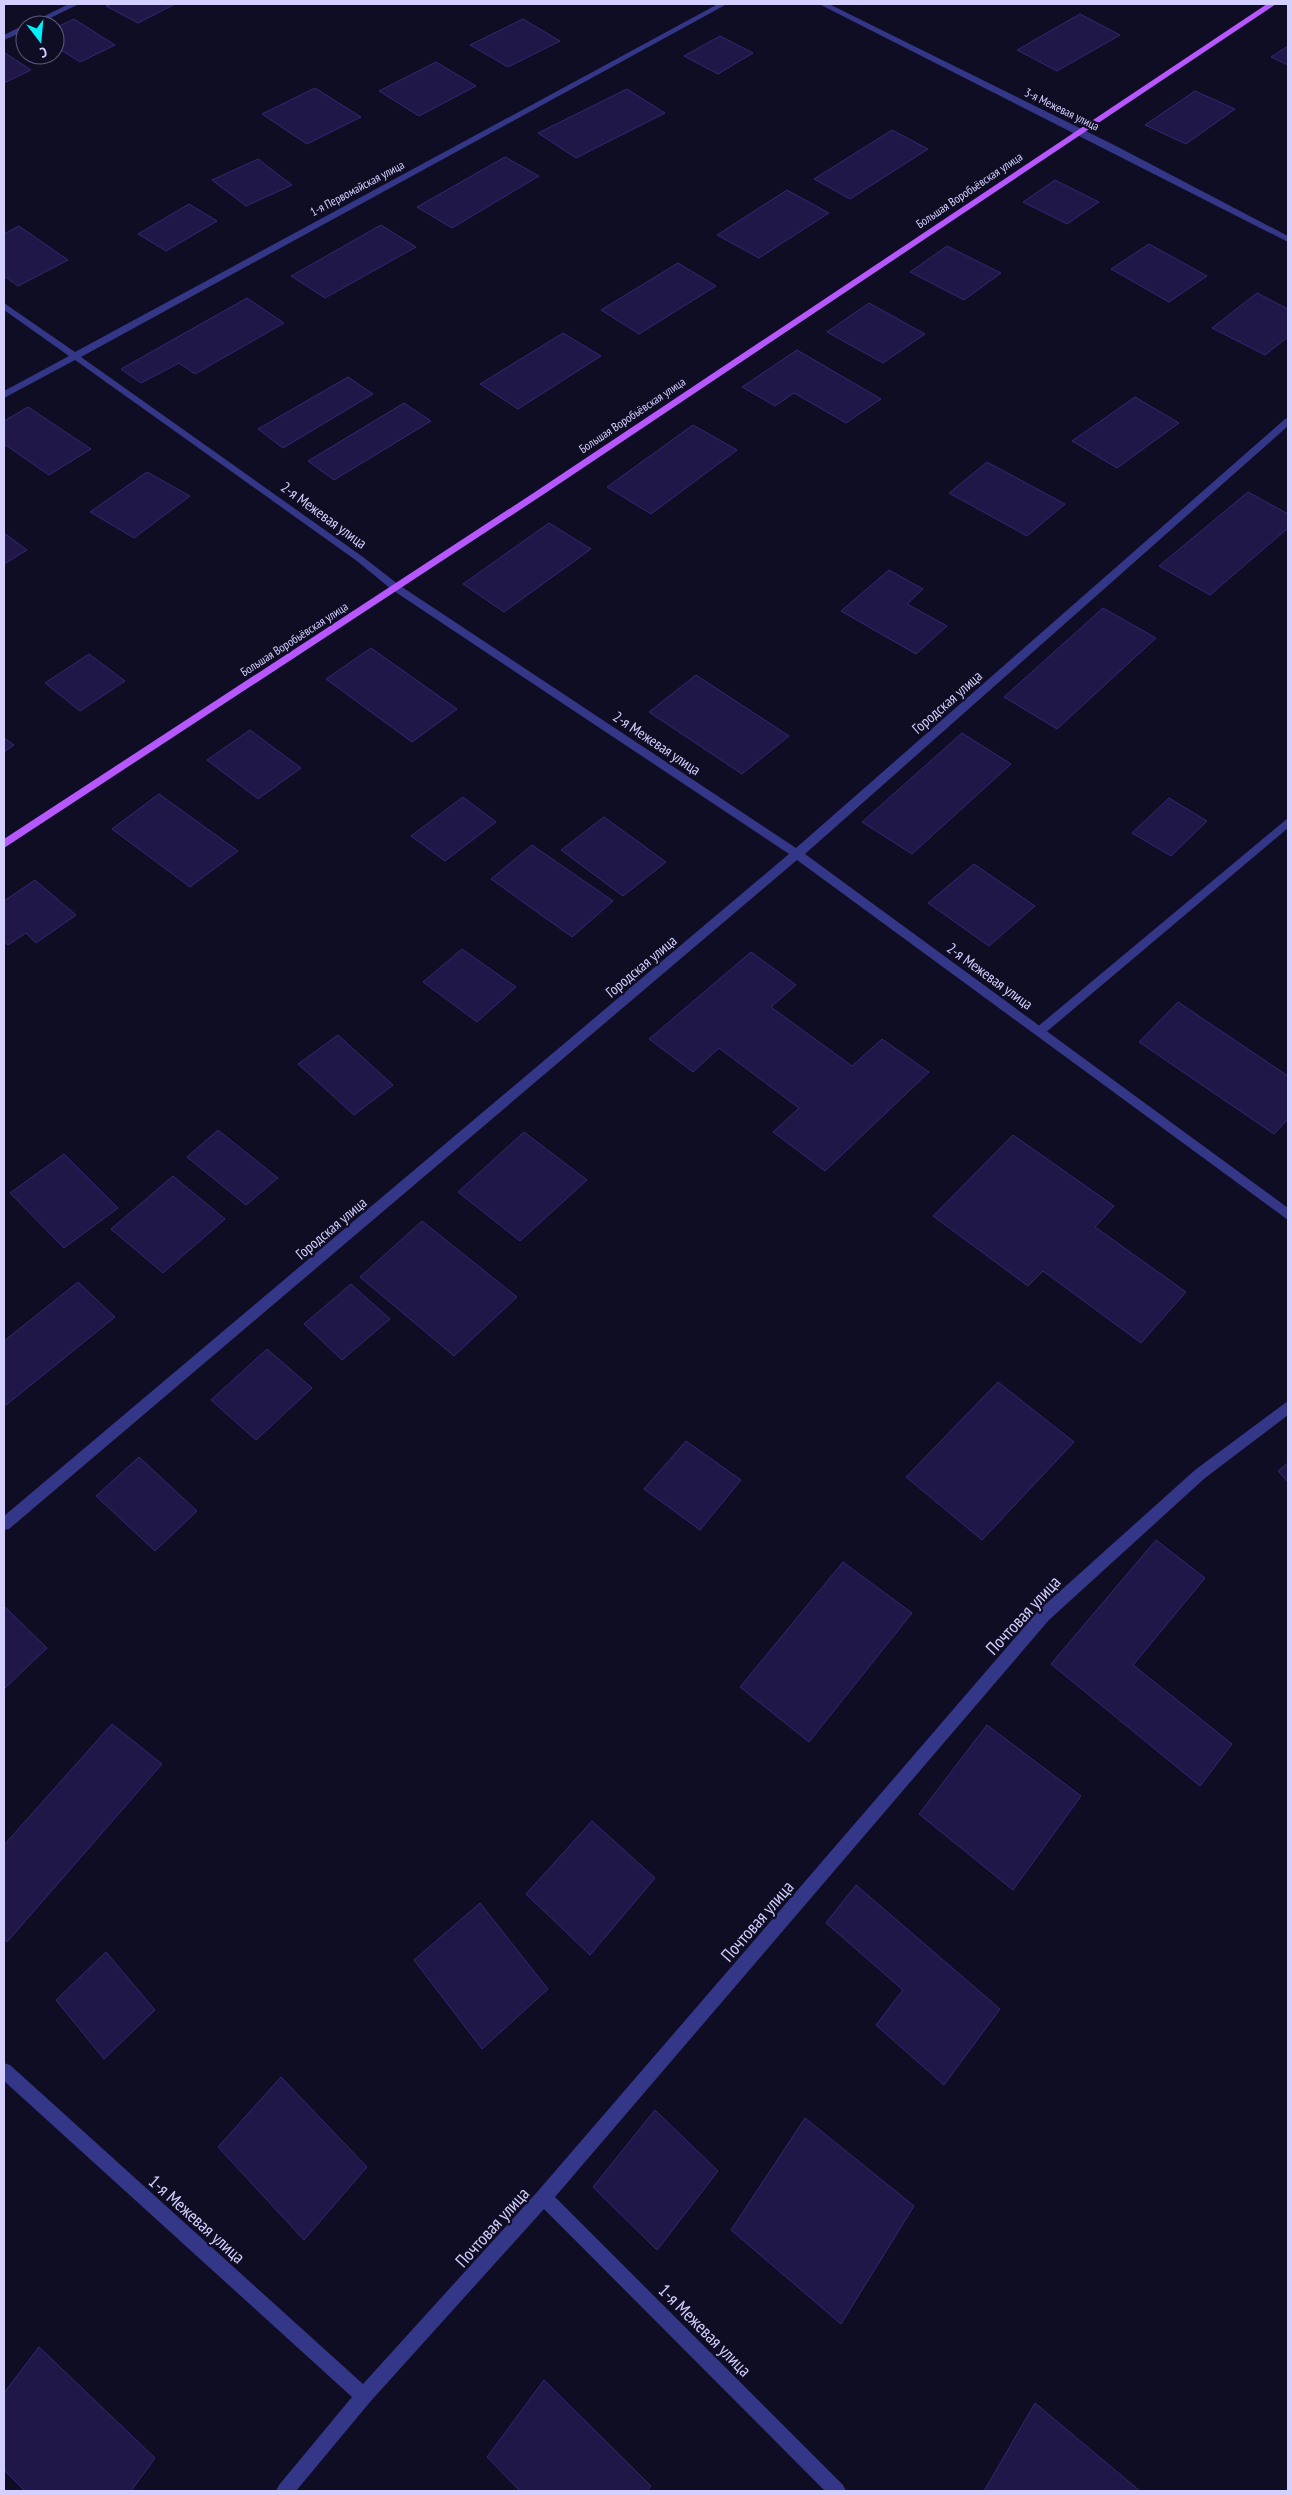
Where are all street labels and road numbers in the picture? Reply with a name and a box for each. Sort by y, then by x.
street label: 3-я Межевая улица [1022,84,1102,134]
street label: Большая Воробьёвская улица [913,149,1025,231]
street label: 1-я Первомайская улица [307,157,407,219]
street label: Большая Воробьёвская улица [576,374,688,456]
street label: 2-я Межевая улица [277,477,371,553]
street label: Большая Воробьёвская улица [237,599,351,679]
street label: Городская улица [908,666,986,738]
street label: 2-я Межевая улица [610,707,704,779]
street label: Городская улица [602,931,680,1001]
street label: 2-я Межевая улица [943,938,1037,1014]
street label: Городская улица [292,1193,370,1263]
street label: Почтовая улица [981,1571,1065,1659]
street label: Почтовая улица [716,1876,798,1966]
street label: 1-я Межевая улица [144,2170,250,2268]
street label: Почтовая улица [450,2182,534,2272]
street label: 1-я Межевая улица [654,2279,756,2381]

